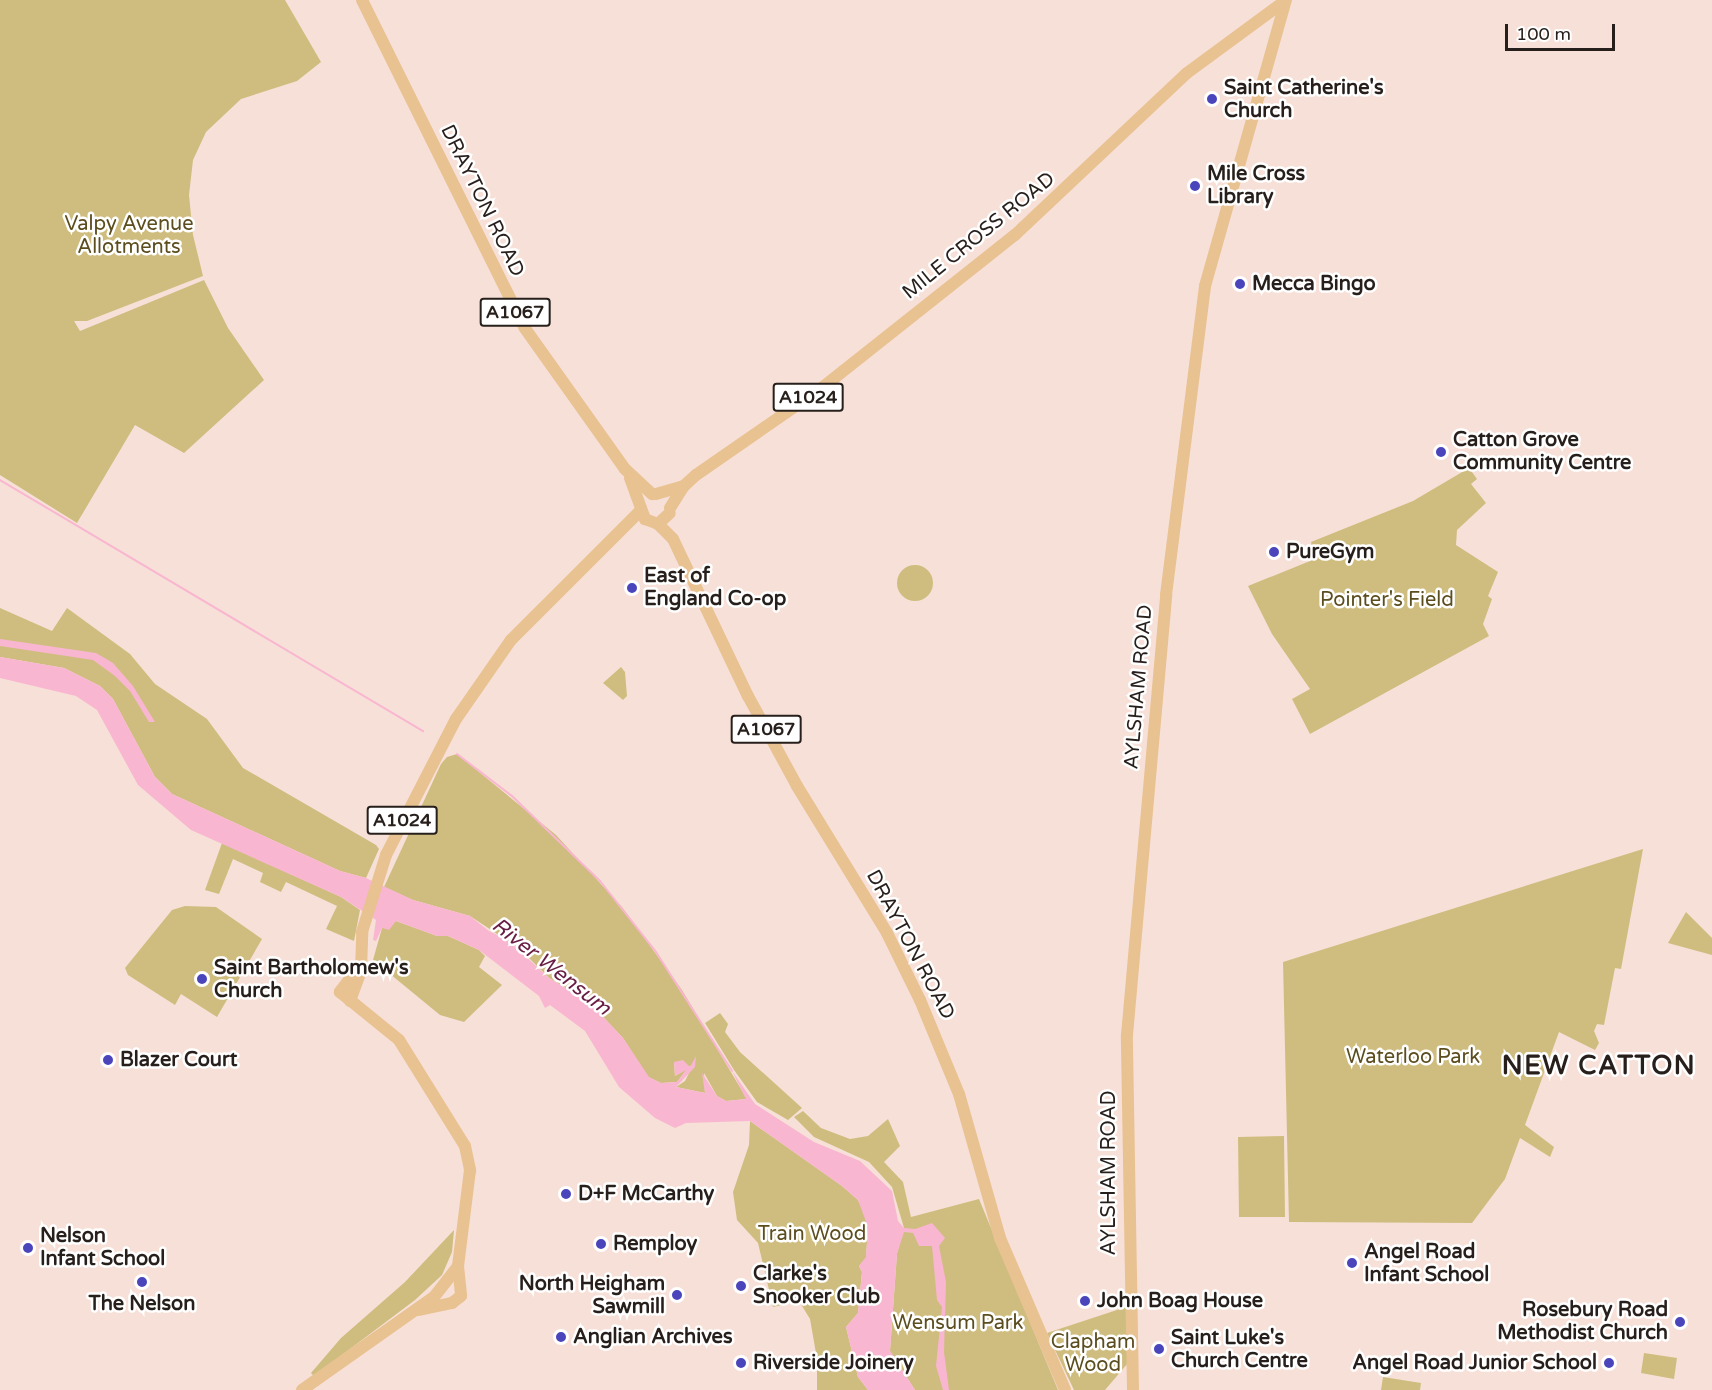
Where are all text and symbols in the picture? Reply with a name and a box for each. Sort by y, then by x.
scale bar [1508,12,1618,50]
text: 100 m [1516,23,1571,45]
place label: Saint Catherine's Church [1224,76,1384,123]
marker: Saint Catherine's Church [1205,92,1219,106]
street label: DRAYTON ROAD [435,121,529,281]
place label: Mile Cross Library [1207,162,1305,209]
street label: MILE CROSS ROAD [898,167,1060,305]
marker: Mile Cross Library [1188,179,1202,193]
park label: Valpy Avenue Allotments [65,213,193,260]
place label: Mecca Bingo [1252,272,1376,296]
marker: Mecca Bingo [1233,277,1247,291]
road number: A1067 [479,297,551,327]
road number: A1024 [772,382,844,412]
place label: Catton Grove Community Centre [1453,428,1631,475]
marker: Catton Grove Community Centre [1434,445,1448,459]
place label: PureGym [1286,540,1374,564]
marker: PureGym [1267,545,1281,559]
place label: East of England Co-op [644,564,786,611]
marker: East of England Co-op [625,581,639,595]
park label: Pointer's Field [1320,588,1454,612]
street label: AYLSHAM ROAD [1120,604,1158,770]
road number: A1067 [730,714,802,744]
road number: A1024 [366,805,438,835]
street label: DRAYTON ROAD [860,866,960,1024]
water label: River Wensum [487,913,615,1021]
place label: Saint Bartholomew's Church [214,956,409,1003]
marker: Saint Bartholomew's Church [195,972,209,986]
park label: Waterloo Park [1346,1045,1480,1069]
place label: Blazer Court [120,1048,237,1072]
district label: NEW CATTON [1502,1050,1696,1082]
marker: Blazer Court [101,1053,115,1067]
street label: AYLSHAM ROAD [1097,1091,1121,1255]
place label: D+F McCarthy [578,1182,714,1206]
marker: D+F McCarthy [559,1187,573,1201]
park label: Train Wood [758,1222,866,1246]
place label: Nelson Infant School [40,1224,165,1271]
place label: Remploy [613,1232,697,1256]
marker: Remploy [594,1237,608,1251]
place label: Angel Road Infant School [1364,1240,1489,1287]
marker: Nelson Infant School [21,1241,35,1255]
marker: Angel Road Infant School [1345,1256,1359,1270]
place label: Clarke's Snooker Club [753,1262,880,1309]
place label: North Heigham Sawmill [519,1272,665,1319]
marker: The Nelson [135,1275,149,1289]
marker: Clarke's Snooker Club [734,1279,748,1293]
marker: North Heigham Sawmill [670,1288,684,1302]
place label: John Boag House [1097,1289,1263,1313]
place label: The Nelson [89,1292,195,1316]
marker: John Boag House [1078,1294,1092,1308]
place label: Rosebury Road Methodist Church [1497,1298,1668,1345]
park label: Wensum Park [893,1311,1023,1335]
marker: Rosebury Road Methodist Church [1673,1315,1687,1329]
place label: Anglian Archives [573,1325,733,1349]
place label: Saint Luke's Church Centre [1171,1326,1308,1373]
marker: Anglian Archives [554,1330,568,1344]
park label: Clapham Wood [1051,1330,1135,1377]
marker: Saint Luke's Church Centre [1152,1342,1166,1356]
place label: Riverside Joinery [753,1351,914,1375]
place label: Angel Road Junior School [1352,1351,1597,1375]
marker: Riverside Joinery [734,1356,748,1370]
marker: Angel Road Junior School [1602,1356,1616,1370]

